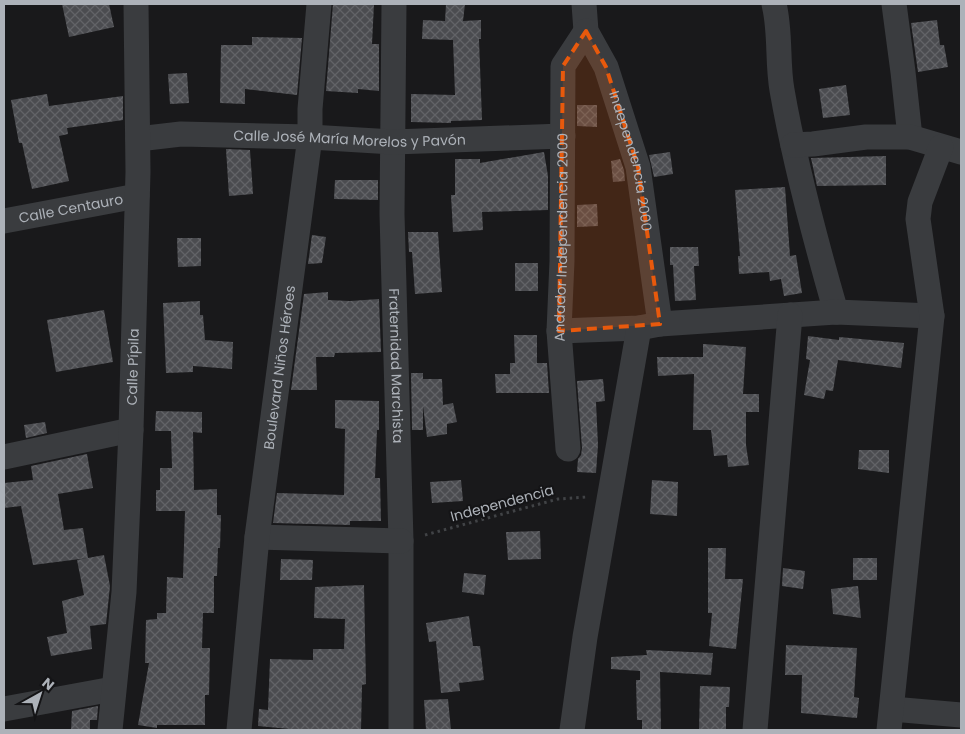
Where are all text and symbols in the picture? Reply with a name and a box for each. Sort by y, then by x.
street label: Independencia 2000 [604,88,657,233]
street label: Calle José María Morelos y Pavón [233,125,466,152]
street label: Andador Independencia 2000 [549,133,573,343]
street label: Calle Centauro [17,189,125,228]
street label: Boulevard Niños Héroes [259,284,300,451]
street label: Fraternidad Marchista [384,288,408,444]
street label: Calle Pípila [122,328,144,406]
street label: Independencia [448,480,556,526]
north arrow [15,669,65,719]
text: N [38,673,59,695]

